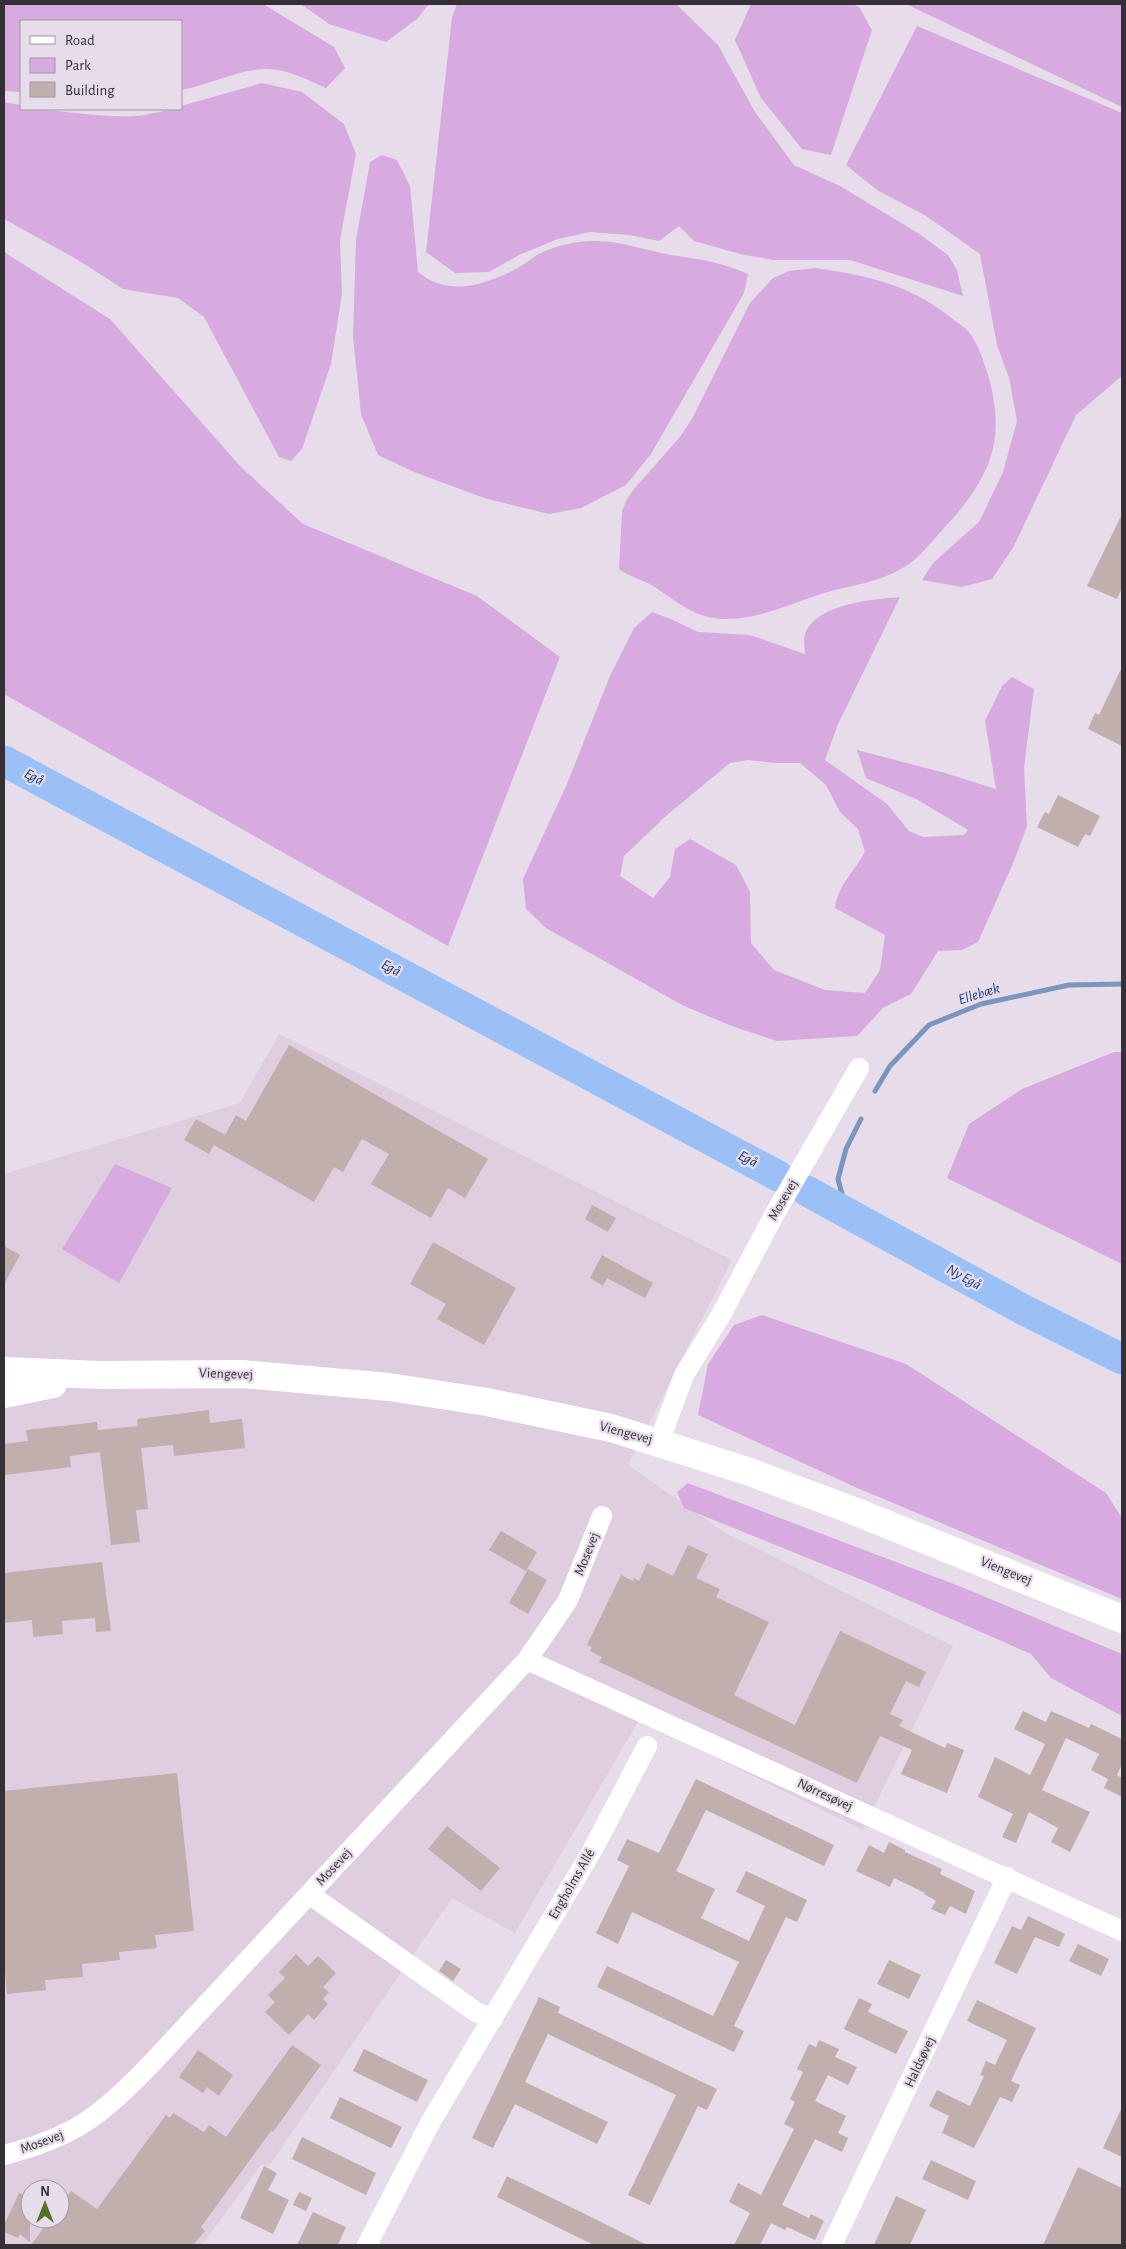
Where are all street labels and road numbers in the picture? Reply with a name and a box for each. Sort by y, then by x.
street label: Mosevej [766,1177,800,1223]
street label: Viengevej [199,1366,253,1382]
street label: Viengevej [598,1419,654,1447]
street label: Mosevej [572,1530,602,1578]
street label: Viengevej [978,1554,1034,1588]
street label: Nørresøvej [795,1776,855,1814]
street label: Mosevej [313,1846,355,1888]
street label: Engholms Allé [546,1847,598,1921]
street label: Haldsøvej [902,2034,938,2090]
street label: Mosevej [18,2128,66,2156]

